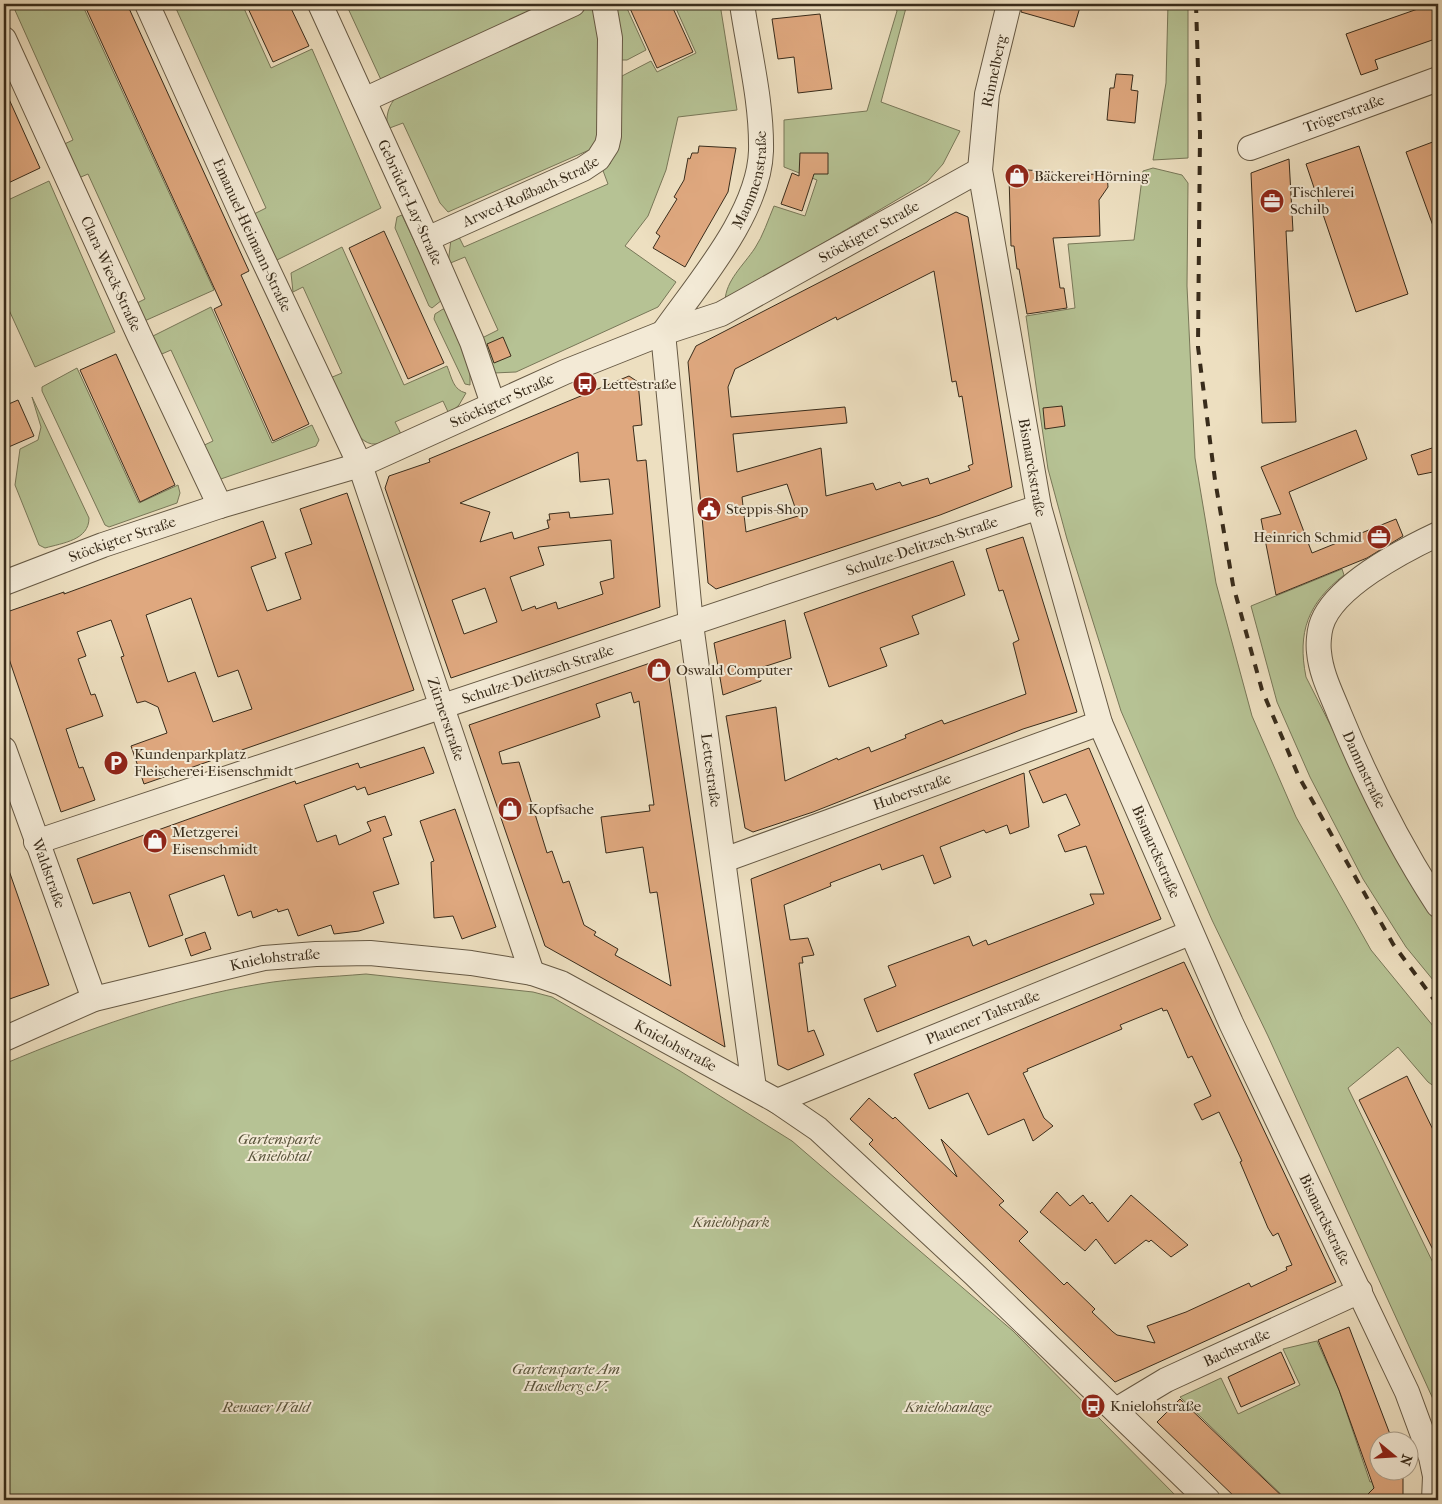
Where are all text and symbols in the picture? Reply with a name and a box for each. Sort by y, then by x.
street label: Rinnelberg [978,32,1011,109]
street label: Trögerstraße [1301,90,1387,137]
street label: Mammenstraße [728,130,770,232]
street label: Gebrüder-Lay-Straße [374,137,447,269]
street label: Arwed-Roßbach-Straße [459,152,603,231]
street label: Emanuel-Heimann-Straße [209,156,296,315]
shop icon: Bäckerei Hörning [1004,163,1030,189]
place label: Bäckerei Hörning [1034,167,1150,185]
place label: Tischlerei Schilb [1290,183,1355,218]
office icon: Tischlerei Schilb [1259,188,1285,214]
street label: Stöckigter Straße [815,196,923,267]
street label: Clara-Wieck-Straße [77,213,145,335]
street label: Stöckigter Straße [447,369,557,432]
bus stop icon: Lettestraße [572,371,598,397]
place label: Lettestraße [602,375,677,393]
street label: Bismarckstraße [1015,417,1050,519]
public building icon: Steppis-Shop [696,496,722,522]
place label: Steppis-Shop [726,500,808,518]
street label: Stöckigter Straße [66,512,179,566]
street label: Schulze-Delitzsch-Straße [844,512,1001,580]
office icon: Heinrich Schmid [1366,524,1392,550]
place label: Heinrich Schmid [1253,528,1363,546]
street label: Schulze-Delitzsch-Straße [460,641,617,708]
shop icon: Oswald Computer [646,657,672,683]
place label: Oswald Computer [676,661,793,679]
street label: Zürnerstraße [423,675,469,764]
street label: Dammstraße [1339,728,1390,812]
street label: Lettestraße [697,732,725,809]
place label: Kundenparkplatz Fleischerei Eisenschmidt [134,745,294,780]
parking icon: Kundenparkplatz Fleischerei Eisenschmidt [103,750,129,776]
street label: Huberstraße [870,769,954,814]
shop icon: Kopfsache [497,796,523,822]
place label: Kopfsache [528,800,595,818]
street label: Bismarckstraße [1128,802,1185,902]
place label: Metzgerei Eisenschmidt [172,823,259,858]
shop icon: Metzgerei Eisenschmidt [142,828,168,854]
street label: Waldstraße [28,835,70,911]
street label: Knielohstraße [228,945,321,975]
street label: Plauener Talstraße [923,986,1043,1049]
street label: Knielohstraße [631,1016,720,1076]
park label: Gartensparte Knielohtal [238,1130,321,1165]
street label: Bismarckstraße [1295,1171,1355,1269]
park label: Knielohpark [691,1213,770,1231]
street label: Bachstraße [1200,1324,1273,1371]
park label: Gartensparte Am Haselberg e.V. [512,1360,620,1395]
bus stop icon: Knielohstraße [1080,1393,1106,1419]
place label: Knielohstraße [1110,1397,1202,1415]
park label: Reusaer Wald [221,1398,312,1416]
park label: Knielohanlage [904,1398,992,1416]
north arrow [1370,1432,1420,1482]
text: N [1396,1452,1416,1468]

